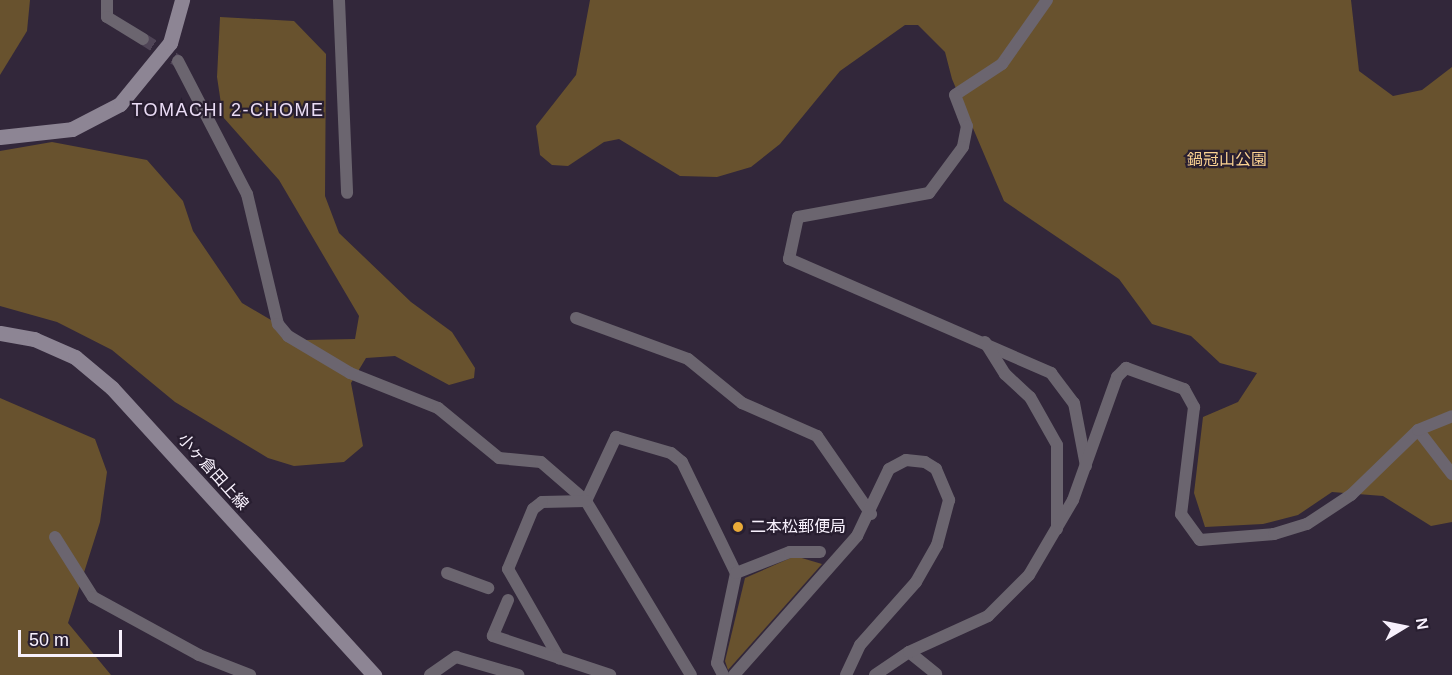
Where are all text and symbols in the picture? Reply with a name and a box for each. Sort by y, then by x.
district label: TOMACHI 2-CHOME [131,99,325,121]
park label: 鍋冠山公園 [1187,150,1267,170]
street label: 小ヶ倉田上線 [174,430,252,514]
place label: 二本松郵便局 [750,517,846,537]
marker: 二本松郵便局 [731,520,745,534]
north arrow [1374,597,1434,657]
text: N [1413,617,1432,631]
scale bar [21,618,124,656]
text: 50 m [29,630,69,650]

